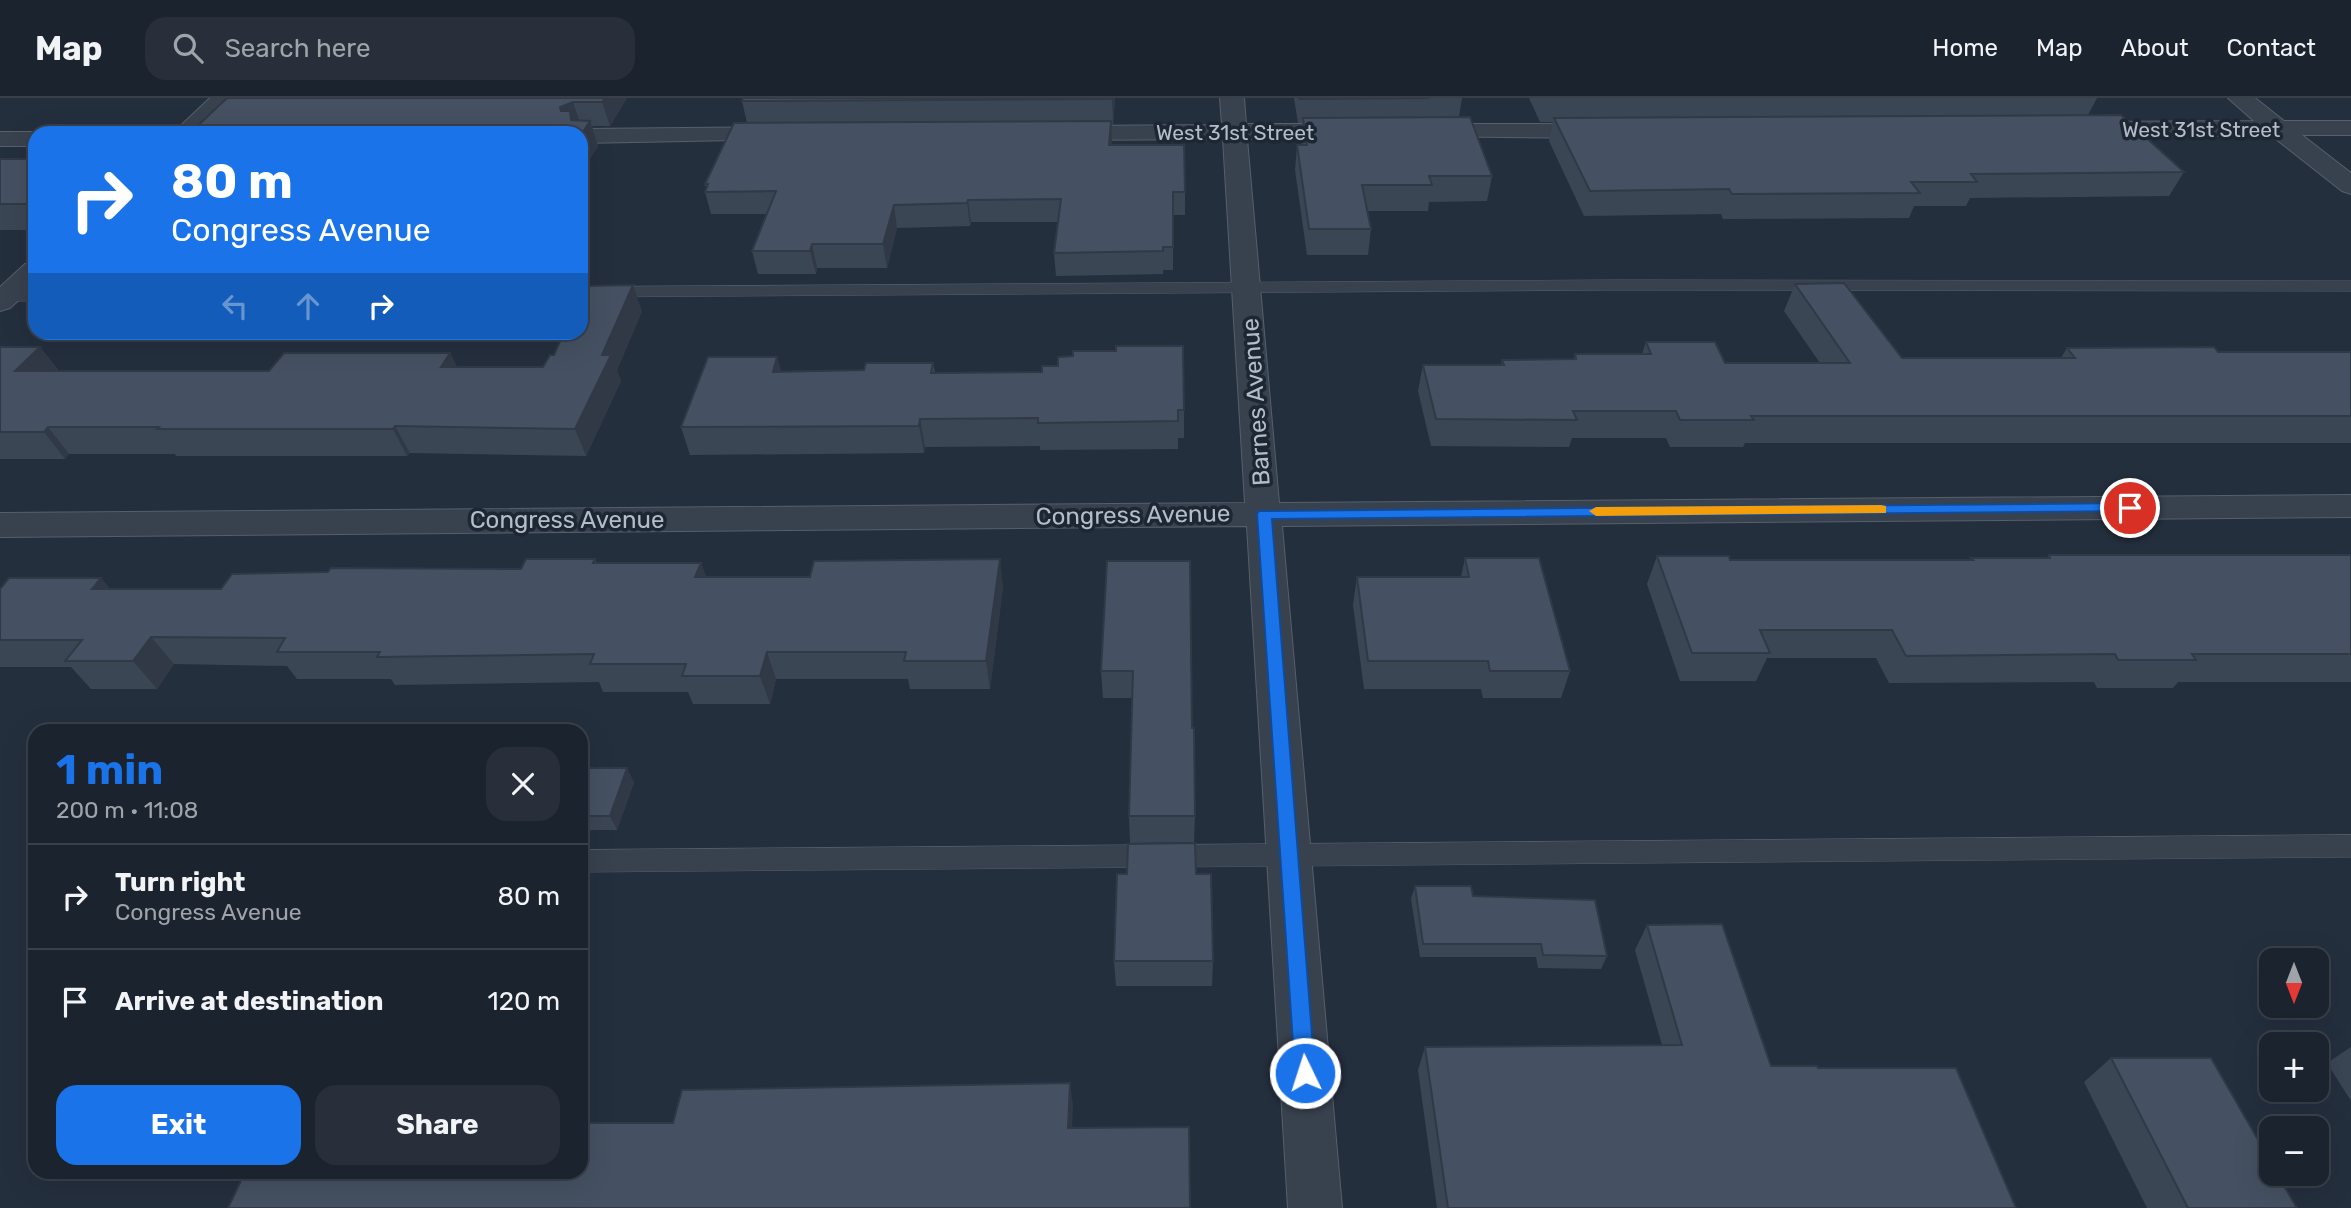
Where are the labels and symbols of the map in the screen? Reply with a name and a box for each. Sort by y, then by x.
street label: West 31st Street [2122,117,2280,142]
street label: West 31st Street [1156,120,1314,145]
street label: Barnes Avenue [1236,317,1276,487]
pin [2100,478,2160,538]
street label: Congress Avenue [1035,499,1231,531]
street label: Congress Avenue [470,506,664,534]
north arrow [2259,948,2329,1018]
position arrow [1268,1036,1342,1110]

